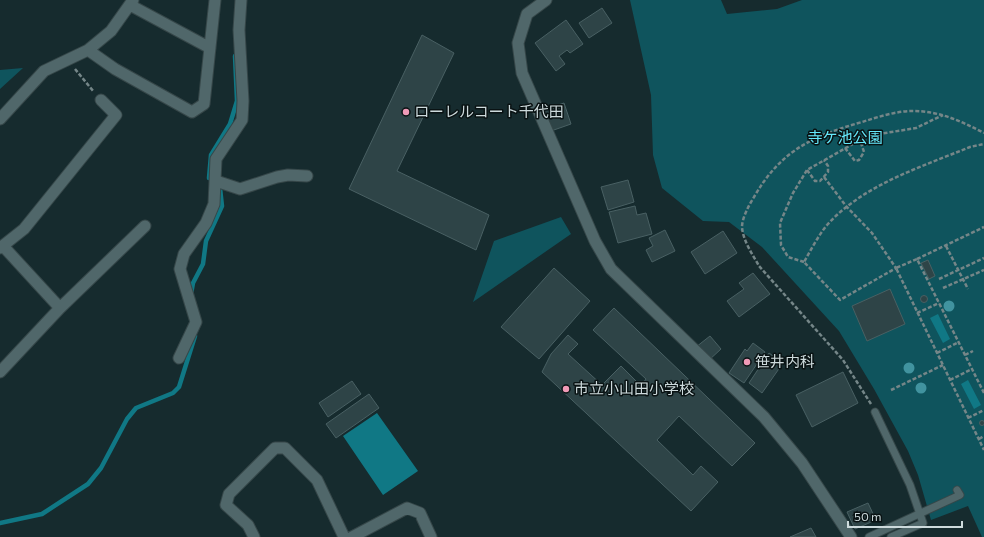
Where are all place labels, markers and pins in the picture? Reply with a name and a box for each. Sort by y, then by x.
place label: ローレルコート千代田 [414,102,564,120]
marker: ローレルコート千代田 [401,107,411,117]
place label: 笹井内科 [755,352,815,370]
marker: 笹井内科 [742,357,752,367]
place label: 市立小山田小学校 [574,379,694,397]
marker: 市立小山田小学校 [561,384,571,394]

